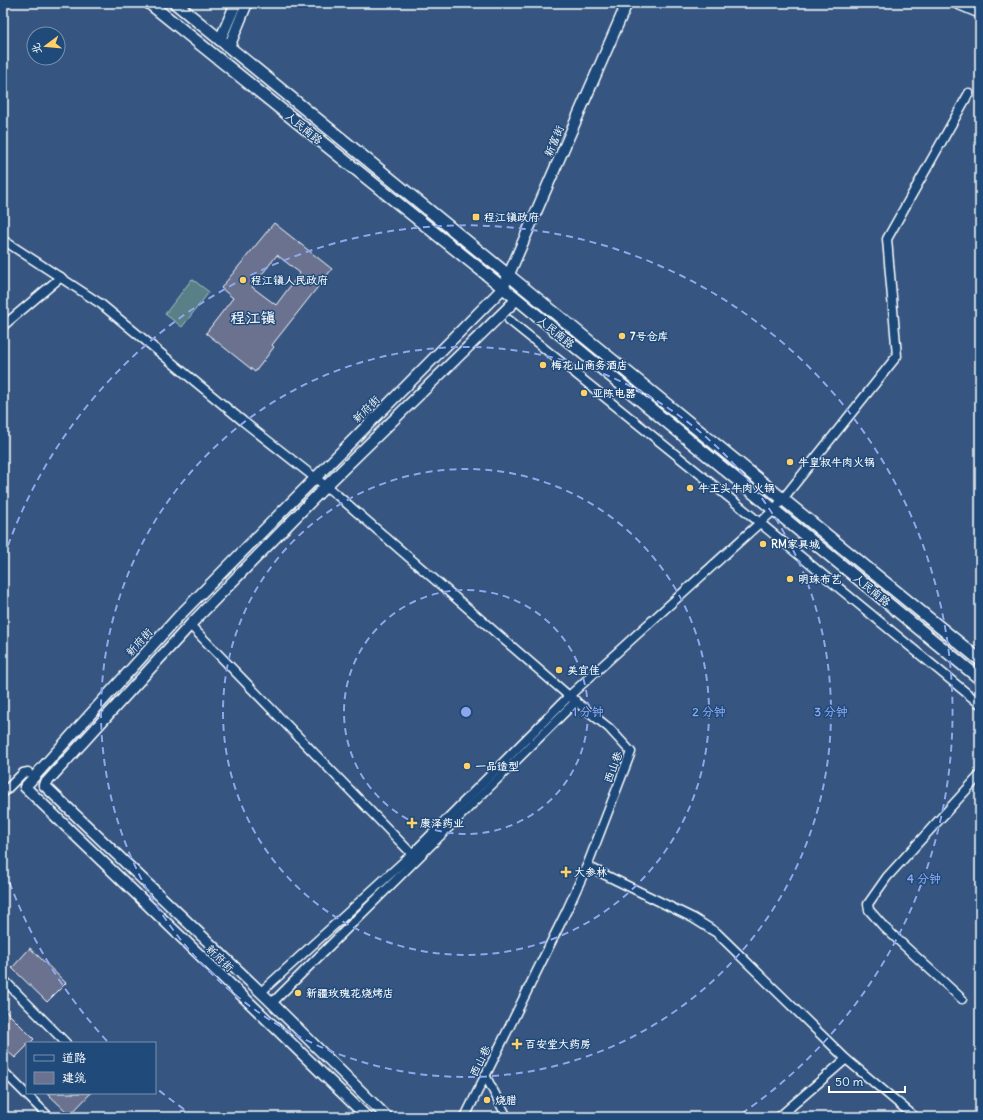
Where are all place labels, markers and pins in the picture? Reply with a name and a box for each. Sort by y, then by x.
place label: 程江镇政府 [484,210,539,224]
marker: 程江镇政府 [471,212,481,222]
place label: 程江镇人民政府 [251,273,328,287]
marker: 程江镇人民政府 [238,275,248,285]
place label: 7号仓库 [630,329,668,343]
marker: 7号仓库 [617,331,627,341]
place label: 梅花山商务酒店 [551,358,628,372]
marker: 梅花山商务酒店 [538,360,548,370]
place label: 亚陈电器 [592,386,636,400]
marker: 亚陈电器 [579,388,589,398]
place label: 牛皇叔牛肉火锅 [798,455,875,469]
marker: 牛皇叔牛肉火锅 [785,457,795,467]
place label: 牛王头牛肉火锅 [698,481,775,495]
marker: 牛王头牛肉火锅 [685,483,695,493]
place label: RM家具城 [771,537,820,551]
marker: RM家具城 [758,539,768,549]
place label: 明珠布艺 [798,572,842,586]
marker: 明珠布艺 [785,574,795,584]
place label: 美宜佳 [567,663,600,677]
marker: 美宜佳 [554,665,564,675]
centre of rings [459,705,473,719]
place label: 一品造型 [475,759,519,773]
marker: 一品造型 [462,761,472,771]
place label: 康泽药业 [420,816,464,830]
marker: 康泽药业 [407,818,417,828]
place label: 大参林 [574,865,607,879]
marker: 大参林 [561,867,571,877]
place label: 新疆玫瑰花烧烤店 [306,986,394,1000]
marker: 新疆玫瑰花烧烤店 [293,988,303,998]
place label: 百安堂大药房 [525,1037,591,1051]
marker: 百安堂大药房 [512,1039,522,1049]
place label: 烧腊 [495,1093,517,1107]
marker: 烧腊 [482,1095,492,1105]

